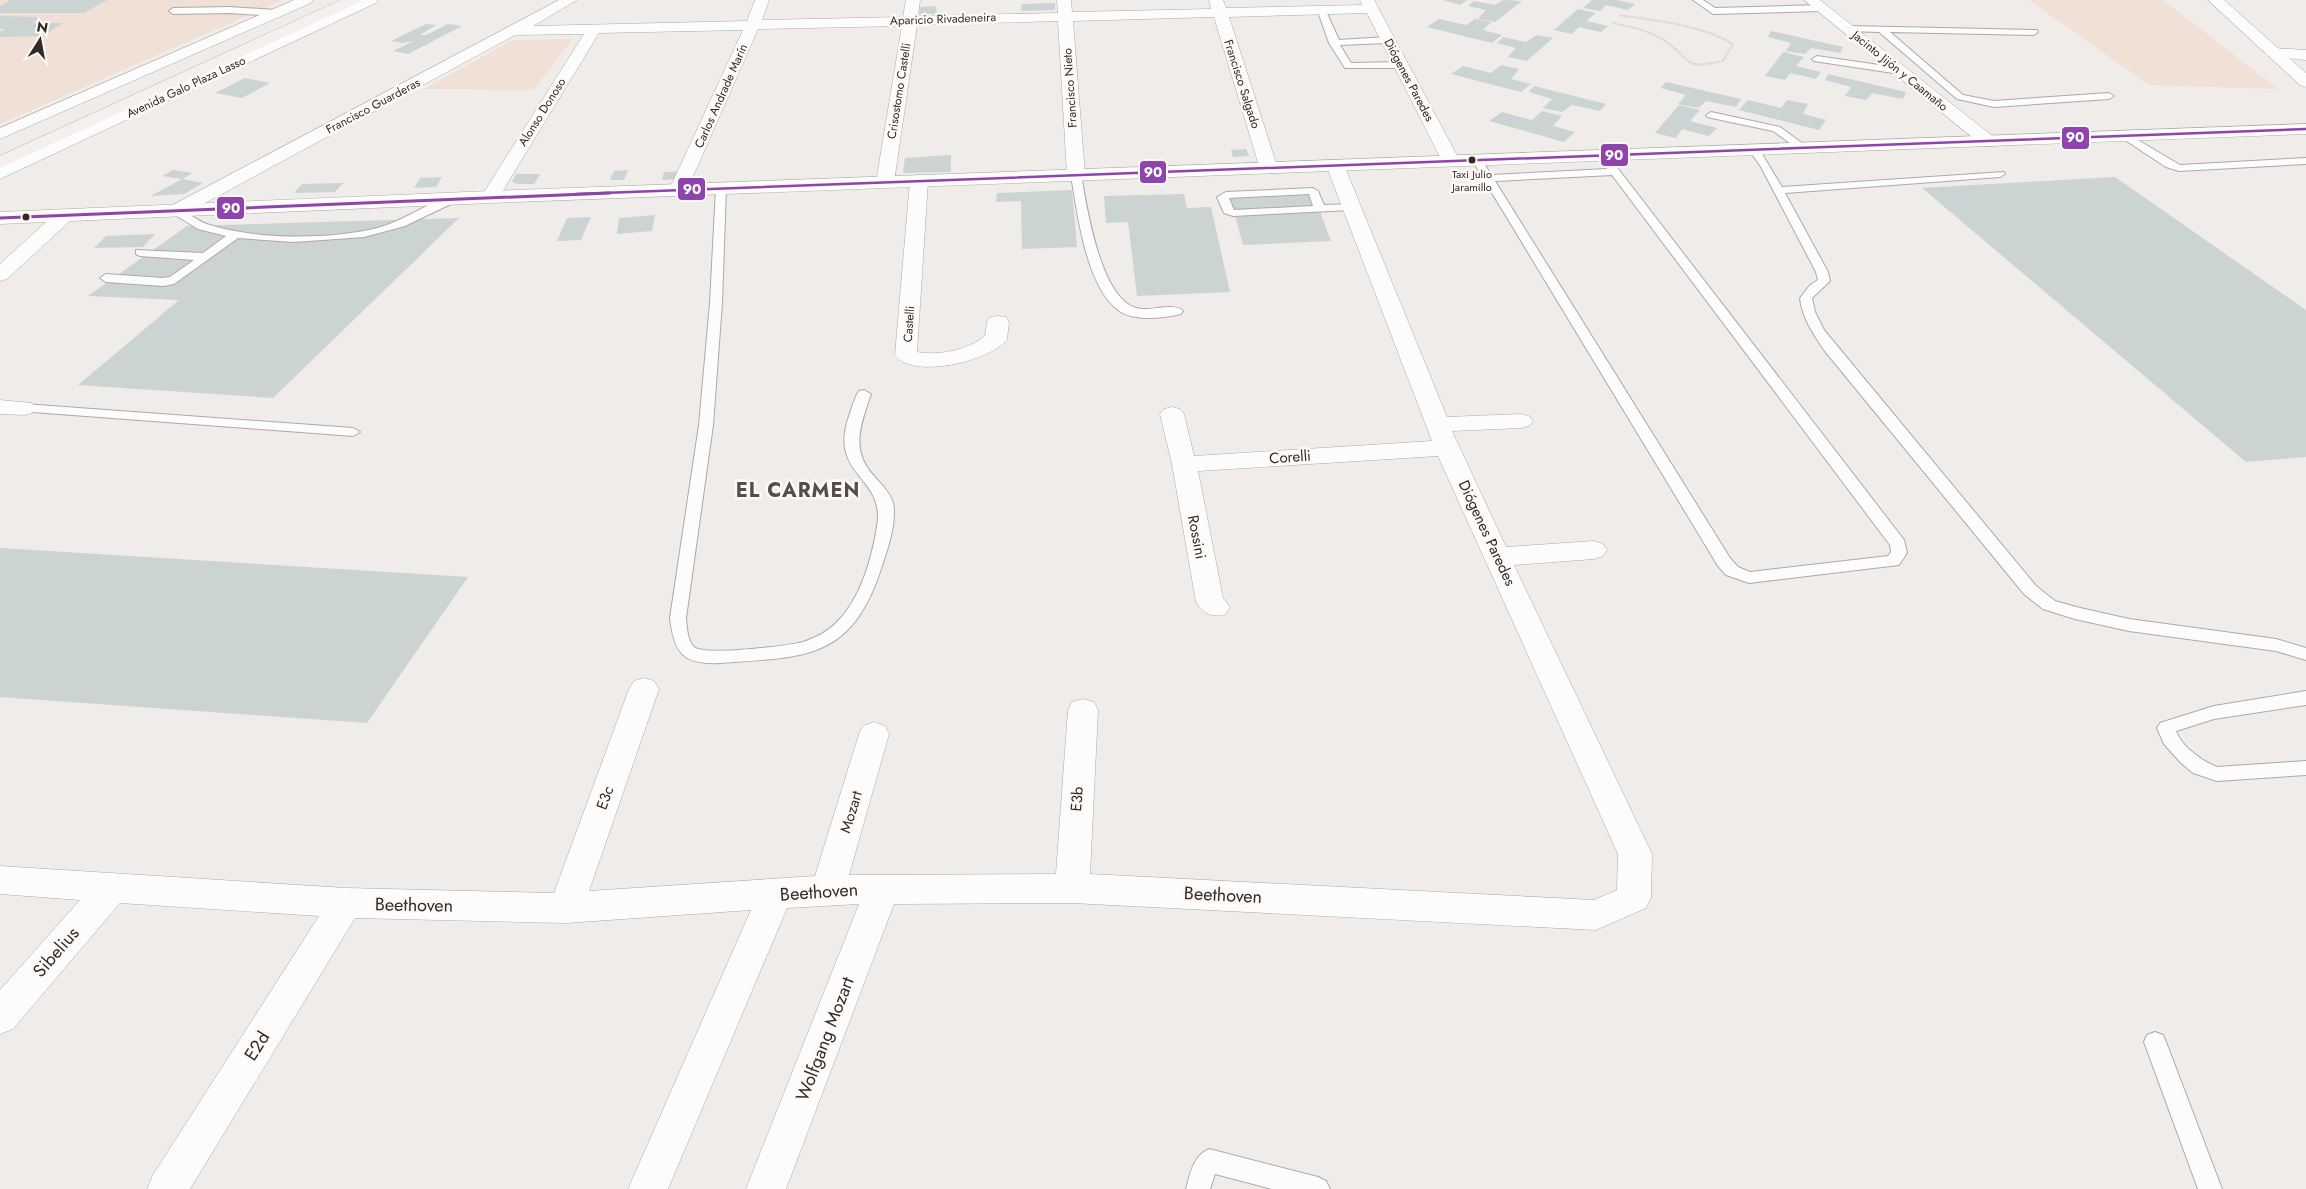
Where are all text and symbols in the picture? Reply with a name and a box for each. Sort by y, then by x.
street label: Aparicio Rivadeneira [890,8,997,30]
north arrow [15,15,65,65]
text: N [35,16,50,38]
street label: Jacinto Jijón y Caamaño [1847,25,1952,116]
street label: Diógenes Paredes [1380,35,1439,125]
street label: Francisco Salgado [1219,37,1265,131]
street label: Carlos Andrade Marín [690,41,752,151]
street label: Crisostomo Castelli [883,42,915,140]
street label: Francisco Nieto [1058,47,1082,128]
street label: Avenida Galo Plaza Lasso [123,51,249,123]
street label: Francisco Guarderas [323,73,424,139]
street label: Alonso Donoso [514,74,570,150]
line badge: 90 [2061,126,2090,150]
text: 90 [2066,127,2084,147]
line badge: 90 [1600,143,1629,167]
text: 90 [1605,145,1623,165]
marker: Taxi Julio Jaramillo [1467,155,1477,165]
line badge: 90 [1139,160,1167,184]
text: 90 [1144,162,1162,182]
place label: Taxi Julio Jaramillo [1450,166,1492,195]
line badge: 90 [677,177,706,201]
text: 90 [683,179,701,199]
line badge: 90 [216,196,245,220]
text: 90 [222,198,240,218]
unlabelled marker [21,212,31,222]
street label: Castelli [899,305,919,343]
street label: Corelli [1268,445,1312,469]
district label: EL CARMEN [736,476,860,505]
street label: Diógenes Paredes [1453,476,1521,590]
street label: Rossini [1182,513,1212,561]
street label: E3c [591,783,619,813]
street label: E3b [1065,785,1089,812]
street label: Mozart [834,788,868,836]
street label: Beethoven [779,876,859,908]
street label: Beethoven [1183,880,1263,910]
street label: Beethoven [375,891,453,919]
street label: Sibelius [27,921,85,983]
street label: Wolfgang Mozart [789,973,861,1105]
street label: E2d [238,1026,276,1066]

